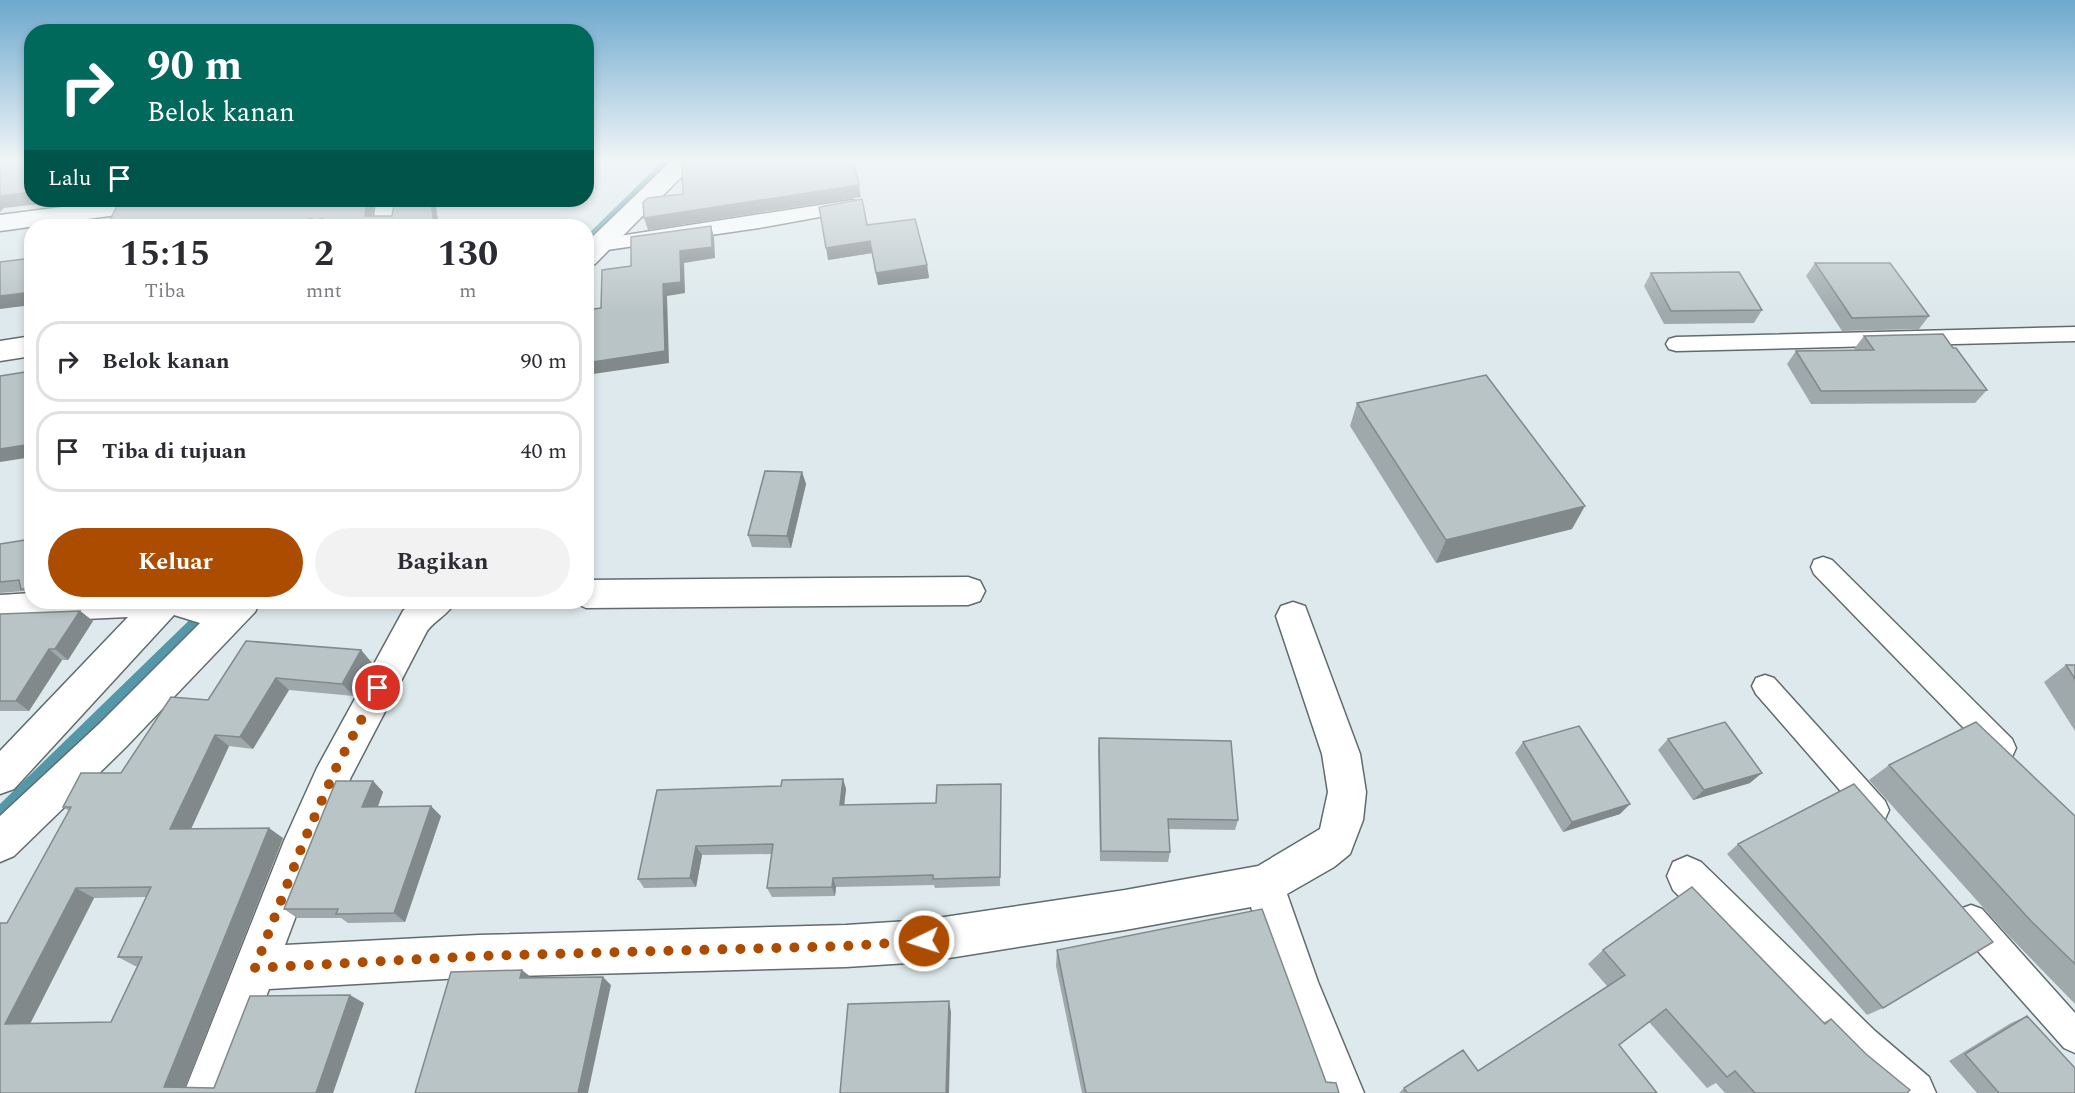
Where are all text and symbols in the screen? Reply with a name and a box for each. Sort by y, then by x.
text: 90 m [147,35,242,98]
icon: right [48,48,126,126]
text: Belok kanan [147,92,295,134]
text: Lalu [48,162,91,195]
icon: arrive [103,162,136,195]
text: 15:15 [120,227,210,282]
text: 2 [314,227,334,282]
text: 130 [438,227,498,282]
text: Tiba [145,276,185,306]
text: mnt [306,276,342,306]
text: m [459,276,477,306]
icon: right [51,345,84,378]
text: Belok kanan [102,345,230,378]
text: 90 m [521,345,567,378]
icon: arrive [51,435,84,468]
text: Tiba di tujuan [102,435,247,468]
text: 40 m [521,435,567,468]
button: Keluar [48,528,303,597]
button: Bagikan [315,528,570,597]
pin [352,662,403,713]
icon: arrive [361,671,394,704]
position arrow [892,909,956,973]

